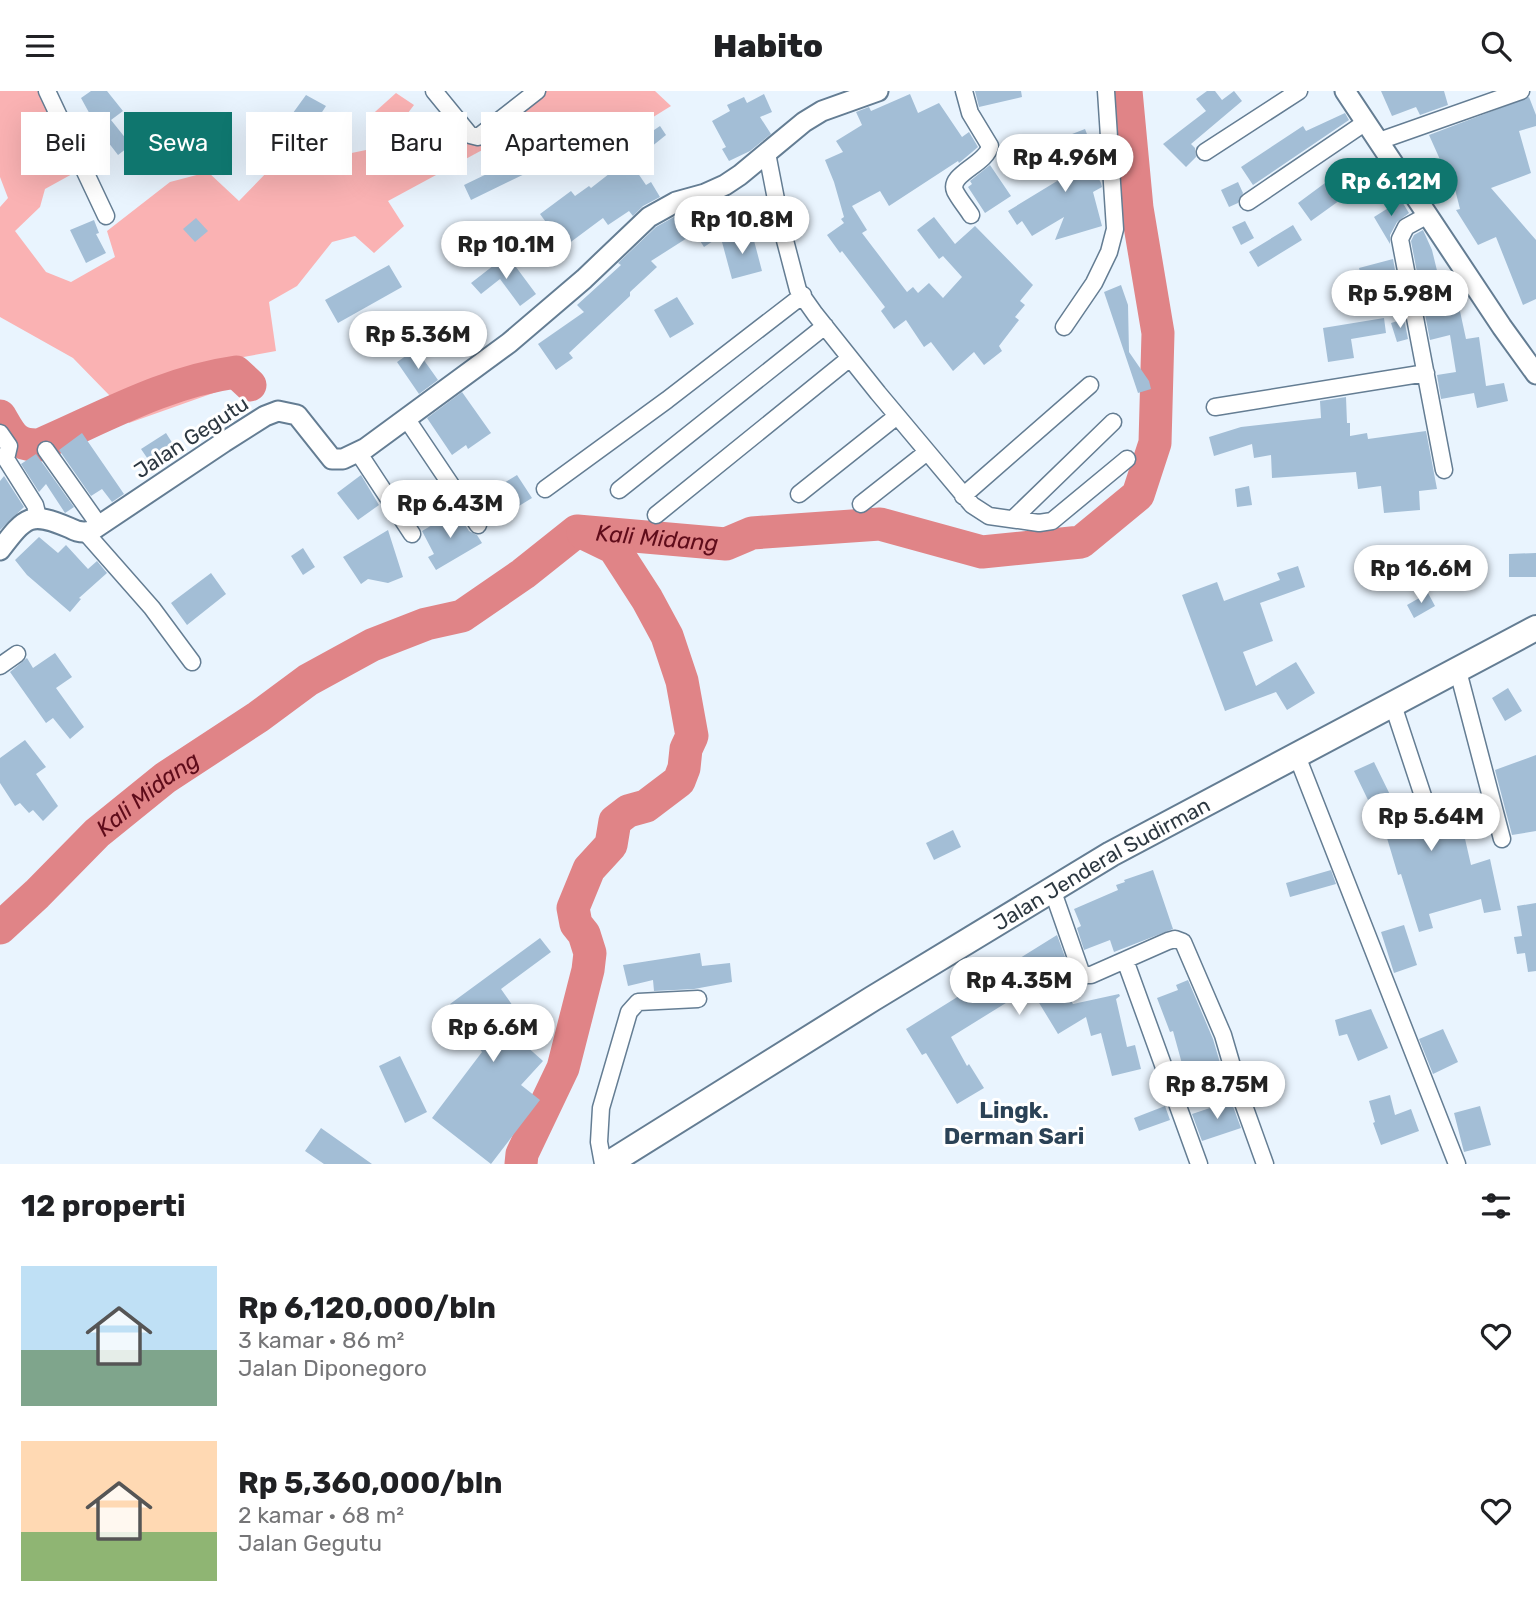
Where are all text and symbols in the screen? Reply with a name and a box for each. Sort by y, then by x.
icon: menu [21,27,59,65]
text: Habito [713,27,823,65]
icon: search [1477,27,1515,65]
chip: Beli [21,112,110,175]
chip: Sewa [124,112,232,175]
chip: Filter [246,112,352,175]
chip: Baru [366,112,467,175]
chip: Apartemen [481,112,654,175]
pin: Rp 4.96M [993,134,1137,194]
text: Rp 4.96M [1012,143,1118,171]
pin: Rp 6.12M [1319,159,1463,218]
text: Rp 6.12M [1341,167,1441,195]
pin: Rp 10.8M [670,197,814,256]
text: Rp 10.8M [690,205,794,233]
pin: Rp 10.1M [434,221,578,281]
text: Rp 10.1M [457,230,555,258]
pin: Rp 5.98M [1328,271,1472,330]
text: Rp 5.98M [1347,279,1453,307]
pin: Rp 5.36M [346,311,490,371]
text: Rp 5.36M [365,320,471,348]
street label: Jalan Gegutu [129,391,253,483]
pin: Rp 6.43M [378,481,522,540]
text: Rp 6.43M [397,489,503,517]
water label: Kali Midang [595,519,720,557]
pin: Rp 16.6M [1349,545,1493,605]
text: Rp 16.6M [1370,554,1472,582]
water label: Kali Midang [90,745,205,842]
street label: Jalan Jenderal Sudirman [989,791,1214,935]
pin: Rp 5.64M [1359,793,1503,853]
text: Rp 5.64M [1378,802,1484,830]
pin: Rp 4.35M [947,957,1091,1017]
text: Rp 4.35M [966,966,1072,994]
pin: Rp 6.6M [428,1005,558,1064]
text: Rp 6.6M [448,1013,538,1041]
pin: Rp 8.75M [1145,1061,1289,1121]
text: Rp 8.75M [1165,1070,1269,1098]
district label: Lingk. Derman Sari [944,1096,1084,1150]
icon: filters [1477,1187,1515,1225]
text: 12 properti [21,1188,186,1224]
text: Rp 6,120,000/bln [238,1290,496,1326]
icon: home [77,1294,161,1378]
icon: heart [1477,1317,1515,1355]
text: 3 kamar · 86 m² [238,1326,404,1354]
text: Jalan Diponegoro [238,1354,427,1382]
text: Rp 5,360,000/bln [238,1465,503,1501]
icon: home [77,1469,161,1553]
icon: heart [1477,1492,1515,1530]
text: 2 kamar · 68 m² [238,1501,404,1529]
text: Jalan Gegutu [238,1529,382,1557]

